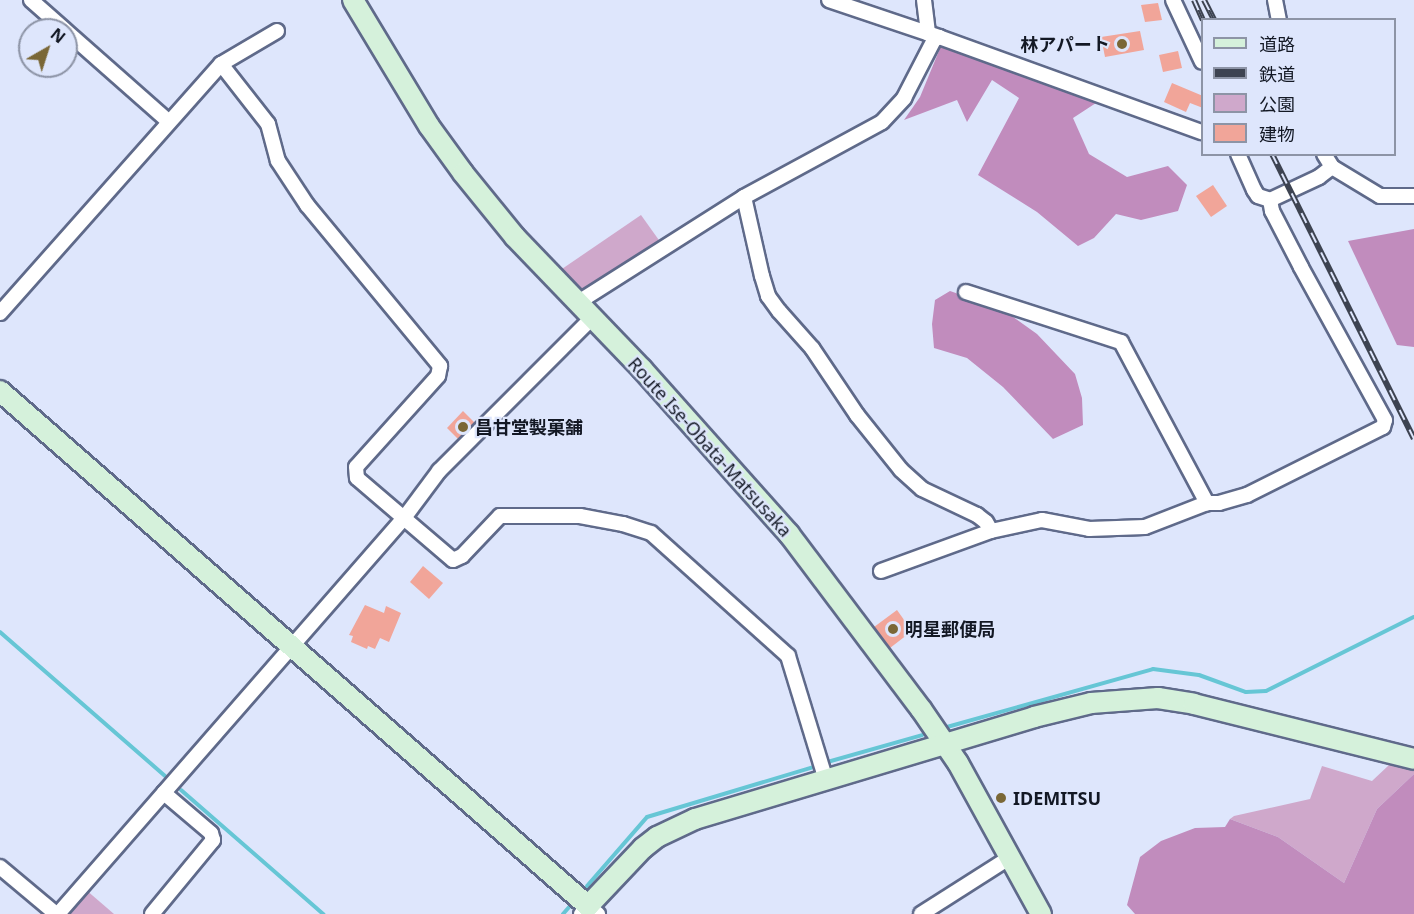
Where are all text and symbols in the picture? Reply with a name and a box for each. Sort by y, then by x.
north arrow [18,18,78,78]
legend [1201,18,1396,156]
text: N [46,23,70,48]
text: 道路 [1259,32,1295,56]
place label: 林アパート [1020,33,1110,55]
marker: 林アパート [1115,37,1129,51]
text: 鉄道 [1259,62,1295,86]
text: 公園 [1259,92,1295,116]
text: 建物 [1259,122,1295,146]
street label: Route Ise-Obata-Matsusaka [624,353,796,541]
place label: 昌甘堂製菓舗 [475,416,583,438]
marker: 昌甘堂製菓舗 [456,420,470,434]
place label: 明星郵便局 [905,618,995,640]
marker: 明星郵便局 [886,622,900,636]
place label: IDEMITSU [1013,787,1101,809]
marker: IDEMITSU [994,791,1008,805]

